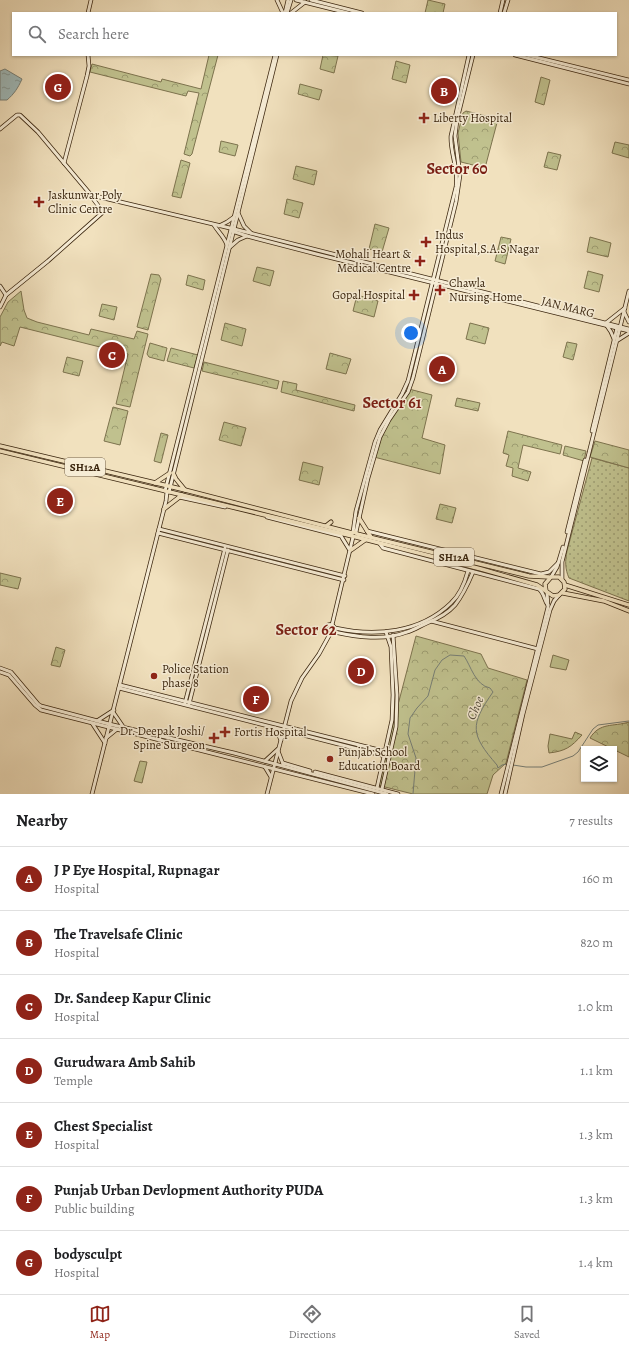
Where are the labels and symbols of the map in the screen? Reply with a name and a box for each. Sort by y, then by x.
pin: G [45,72,71,102]
pin: B [431,76,457,106]
place label: Liberty Hospital [433,110,512,126]
marker: Liberty Hospital [418,112,430,124]
district label: Sector 60 [426,158,488,180]
place label: Jaskunwar Poly Clinic Centre [48,187,123,217]
marker: Jaskunwar Poly Clinic Centre [33,196,45,208]
place label: Indus Hospital,S.A.S Nagar [435,227,539,257]
marker: Indus Hospital,S.A.S Nagar [420,236,432,248]
place label: Mohali Heart & Medical Centre [335,246,412,276]
marker: Mohali Heart & Medical Centre [414,255,426,267]
place label: Chawla Nursing Home [449,275,522,305]
marker: Chawla Nursing Home [434,284,446,296]
place label: Gopal Hospital [332,287,405,303]
marker: Gopal Hospital [408,289,420,301]
street label: JAN MARG [540,293,596,321]
your location [401,323,421,343]
pin: C [99,340,125,370]
pin: A [429,354,455,384]
district label: Sector 61 [363,392,422,414]
road number: SH12A [65,458,105,476]
pin: E [47,486,73,516]
road number: SH12A [434,548,474,566]
district label: Sector 62 [276,619,337,641]
pin: D [348,656,374,686]
place label: Police Station phase 8 [162,661,229,691]
marker: Police Station phase 8 [149,671,159,681]
pin: F [243,684,269,714]
water label: Choe [462,693,488,722]
place label: Dr. Deepak Joshi/ Spine Surgeon [120,723,205,753]
place label: Fortis Hospital [234,724,307,740]
marker: Fortis Hospital [219,726,231,738]
marker: Dr. Deepak Joshi/ Spine Surgeon [208,732,220,744]
place label: Punjab School Education Board [338,744,421,774]
marker: Punjab School Education Board [325,754,335,764]

